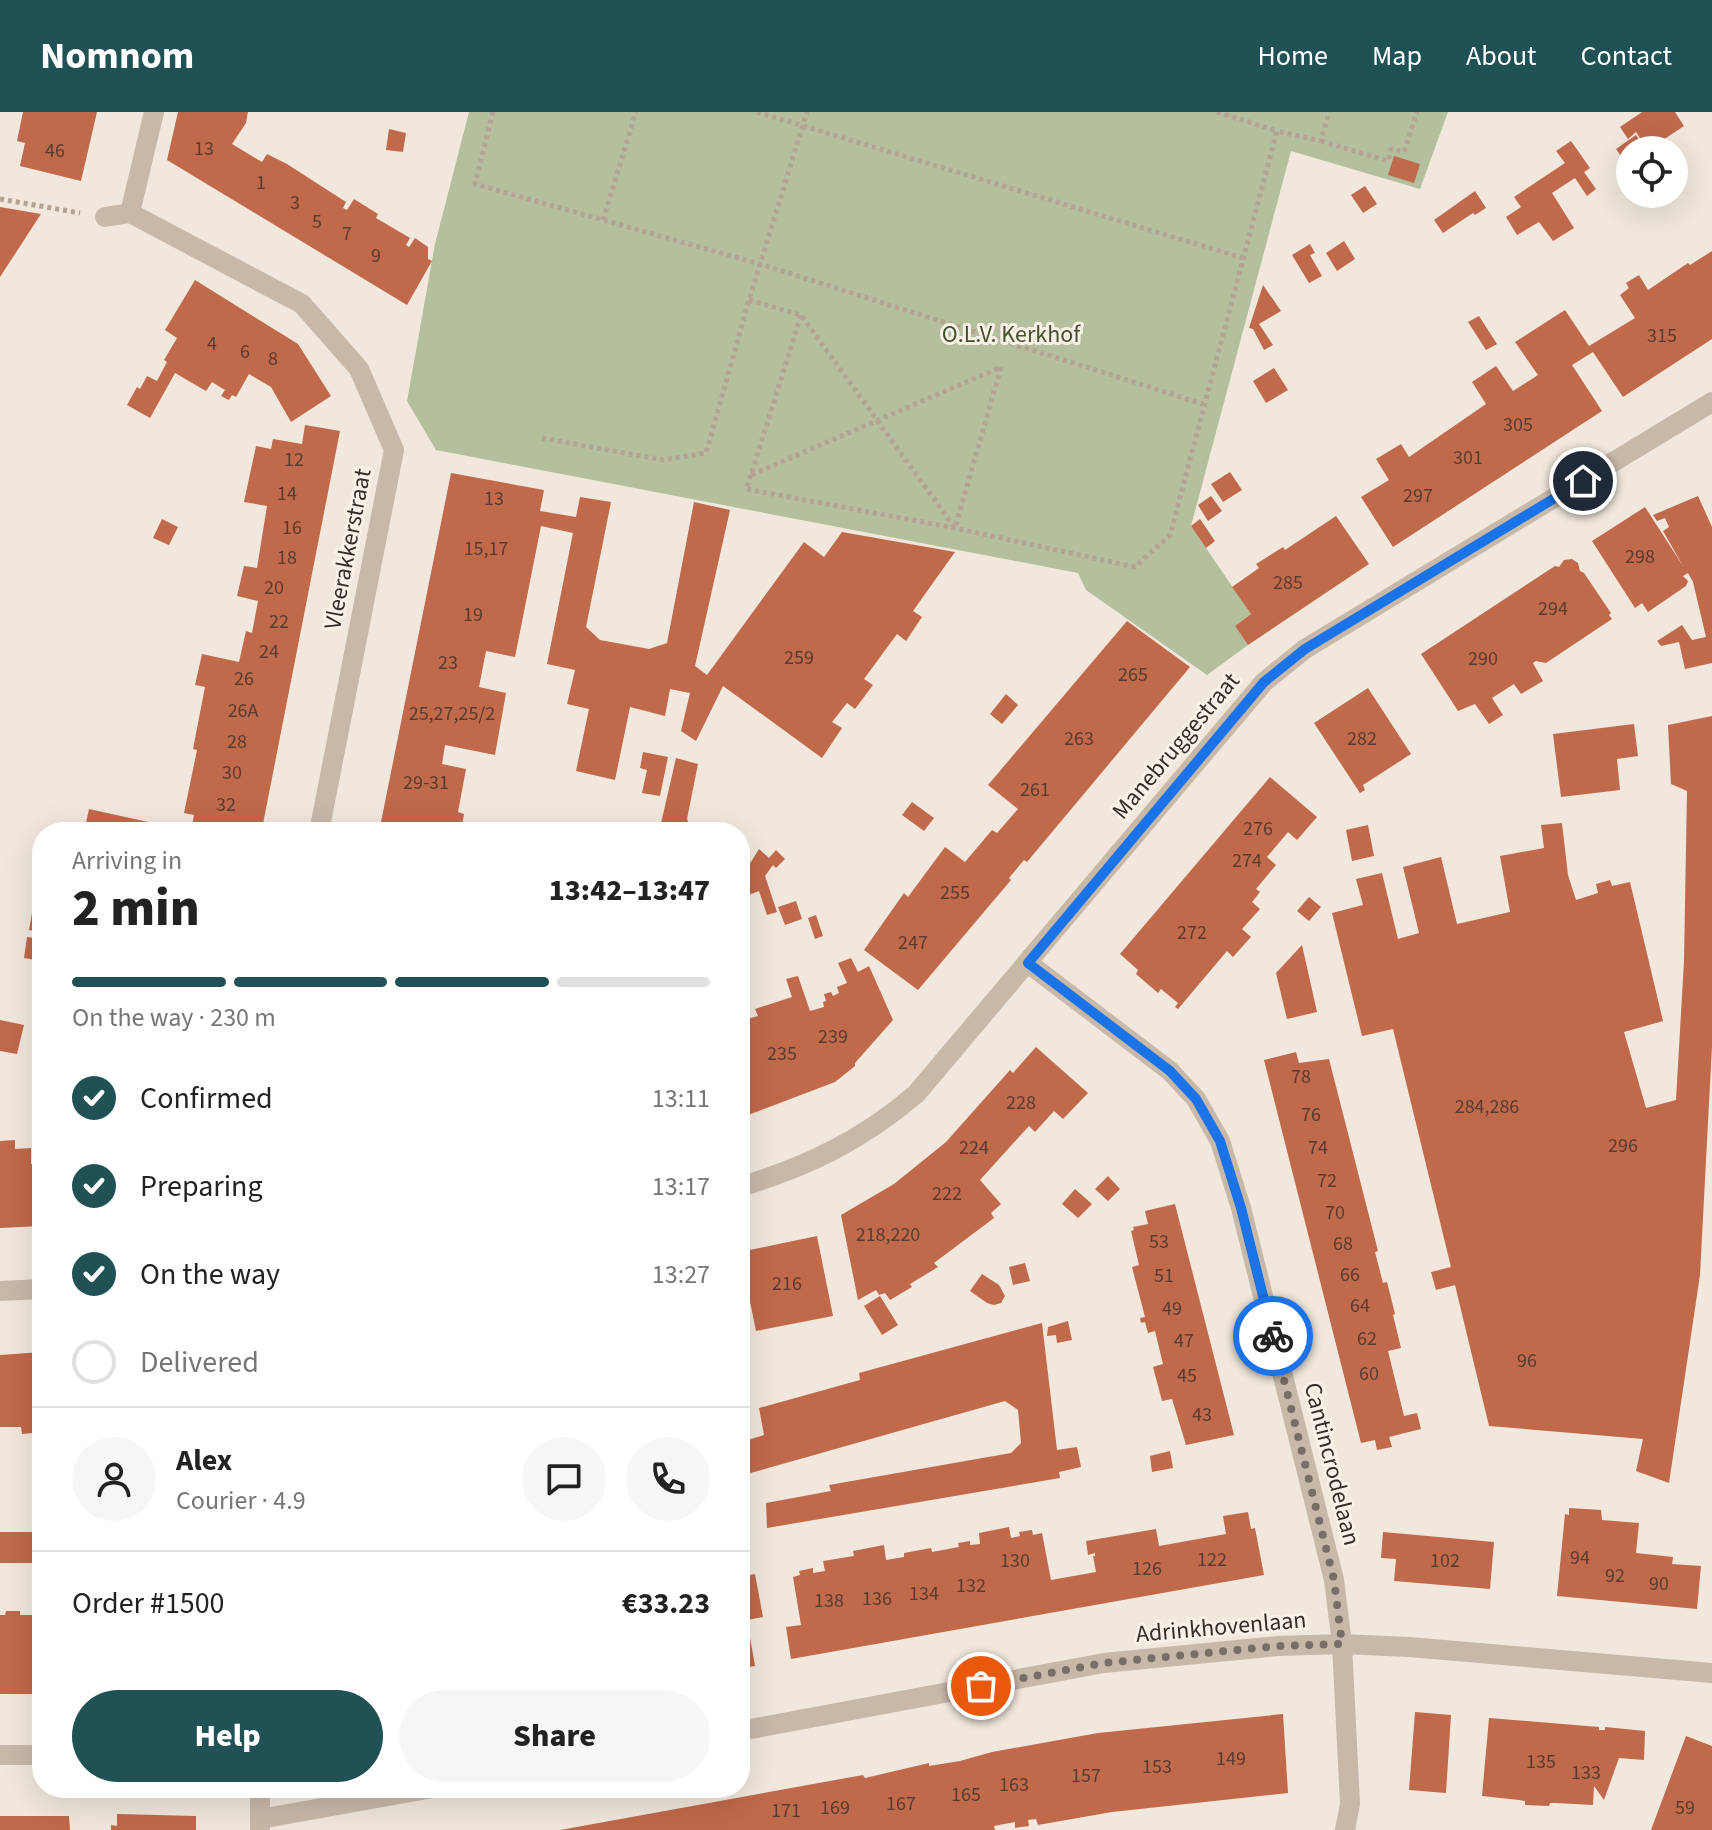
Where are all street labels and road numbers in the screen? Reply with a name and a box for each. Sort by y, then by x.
street label: Vleerakkerstraat [315,466,381,632]
street label: Manebruggestraat [1104,665,1248,827]
street label: Cantincrodelaan [1295,1379,1369,1549]
street label: Adrinkhovenlaan [1134,1602,1308,1652]

